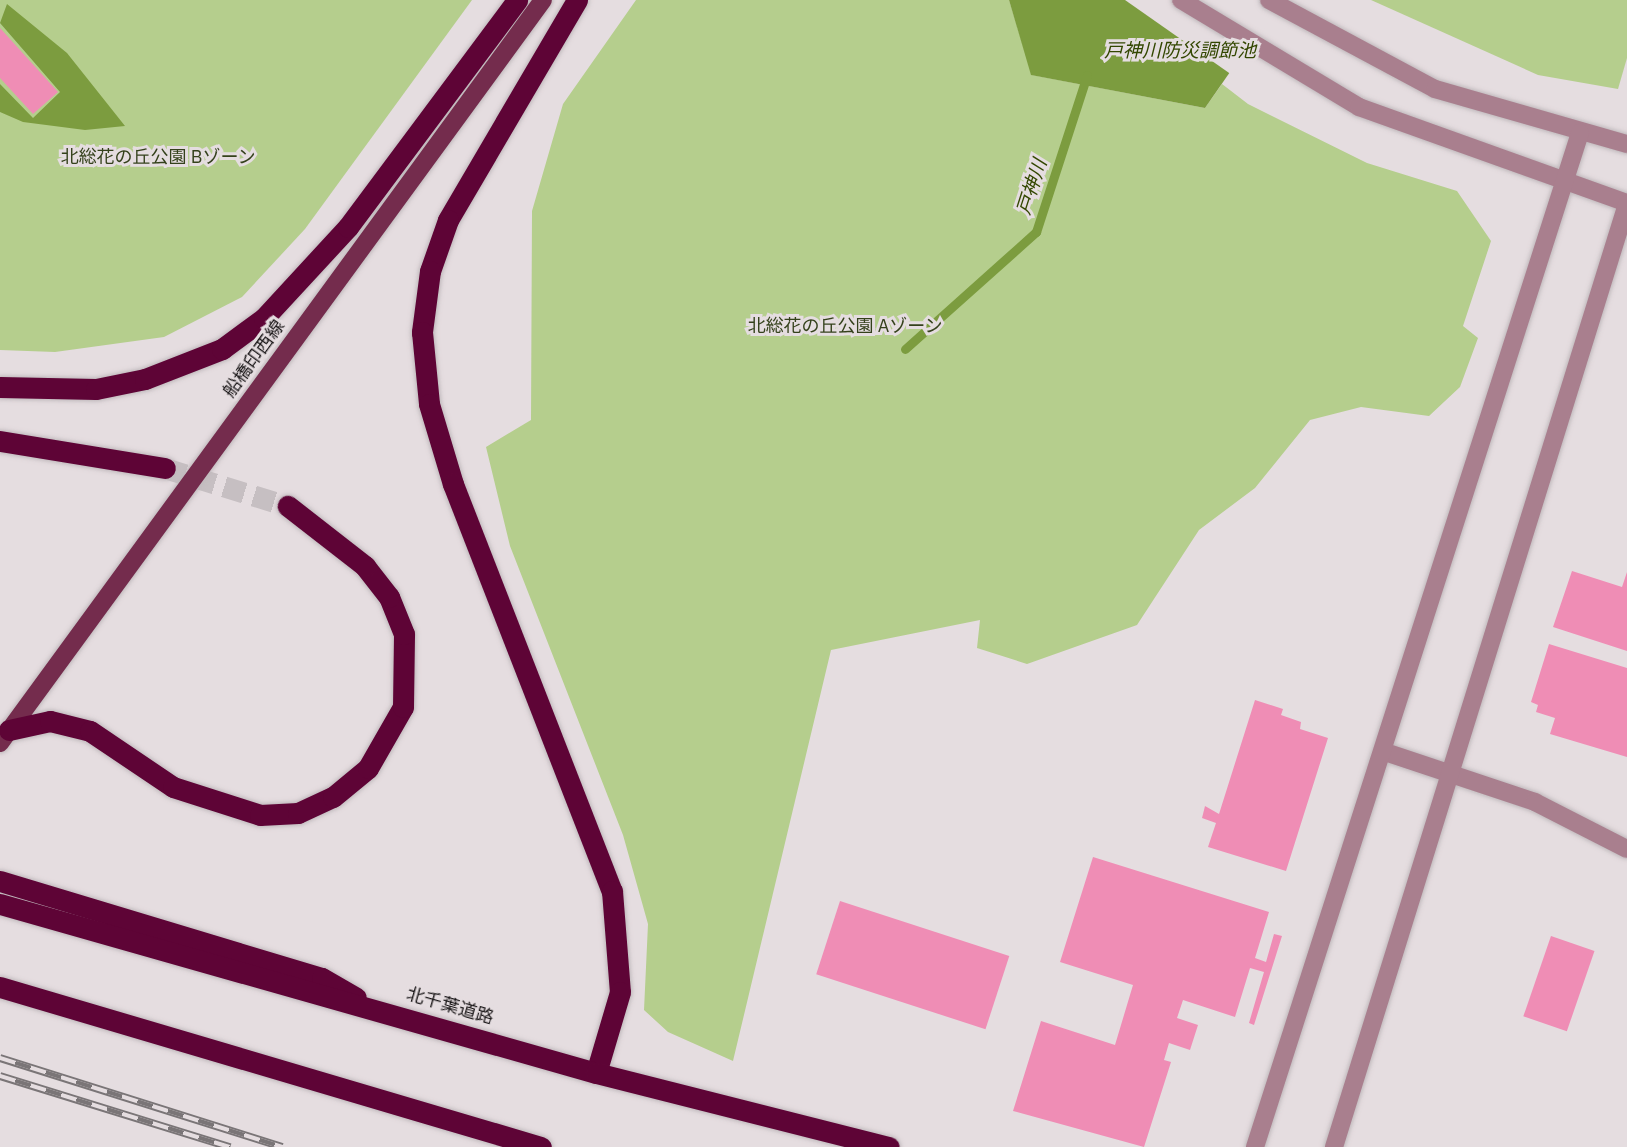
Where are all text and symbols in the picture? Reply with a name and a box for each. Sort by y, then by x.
water label: 戸神川防災調節池 [1104,40,1256,62]
park label: 北総花の丘公園 Bゾーン [60,146,256,168]
water label: 戸神川 [1012,156,1052,218]
park label: 北総花の丘公園 Aゾーン [747,315,943,337]
street label: 船橋印西線 [219,316,289,402]
street label: 北千葉道路 [404,983,496,1029]

